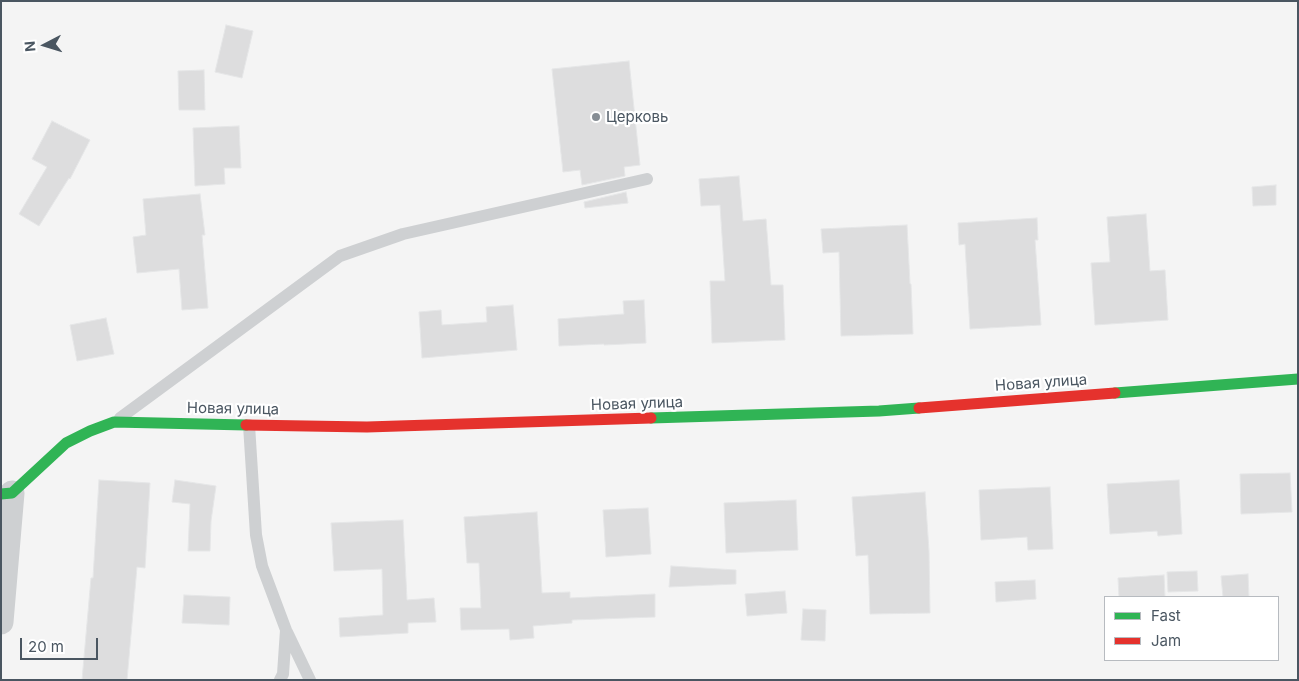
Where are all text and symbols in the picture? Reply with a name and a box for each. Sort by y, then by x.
north arrow [20,20,70,70]
text: N [21,40,38,52]
place label: Церковь [606,108,668,126]
marker: Церковь [590,111,602,123]
street label: Новая улица [994,371,1088,395]
street label: Новая улица [591,393,683,415]
street label: Новая улица [187,399,279,419]
legend [1104,596,1279,661]
text: Fast [1151,606,1181,625]
scale bar [22,628,100,660]
text: Jam [1151,631,1181,650]
text: 20 m [28,637,64,656]

